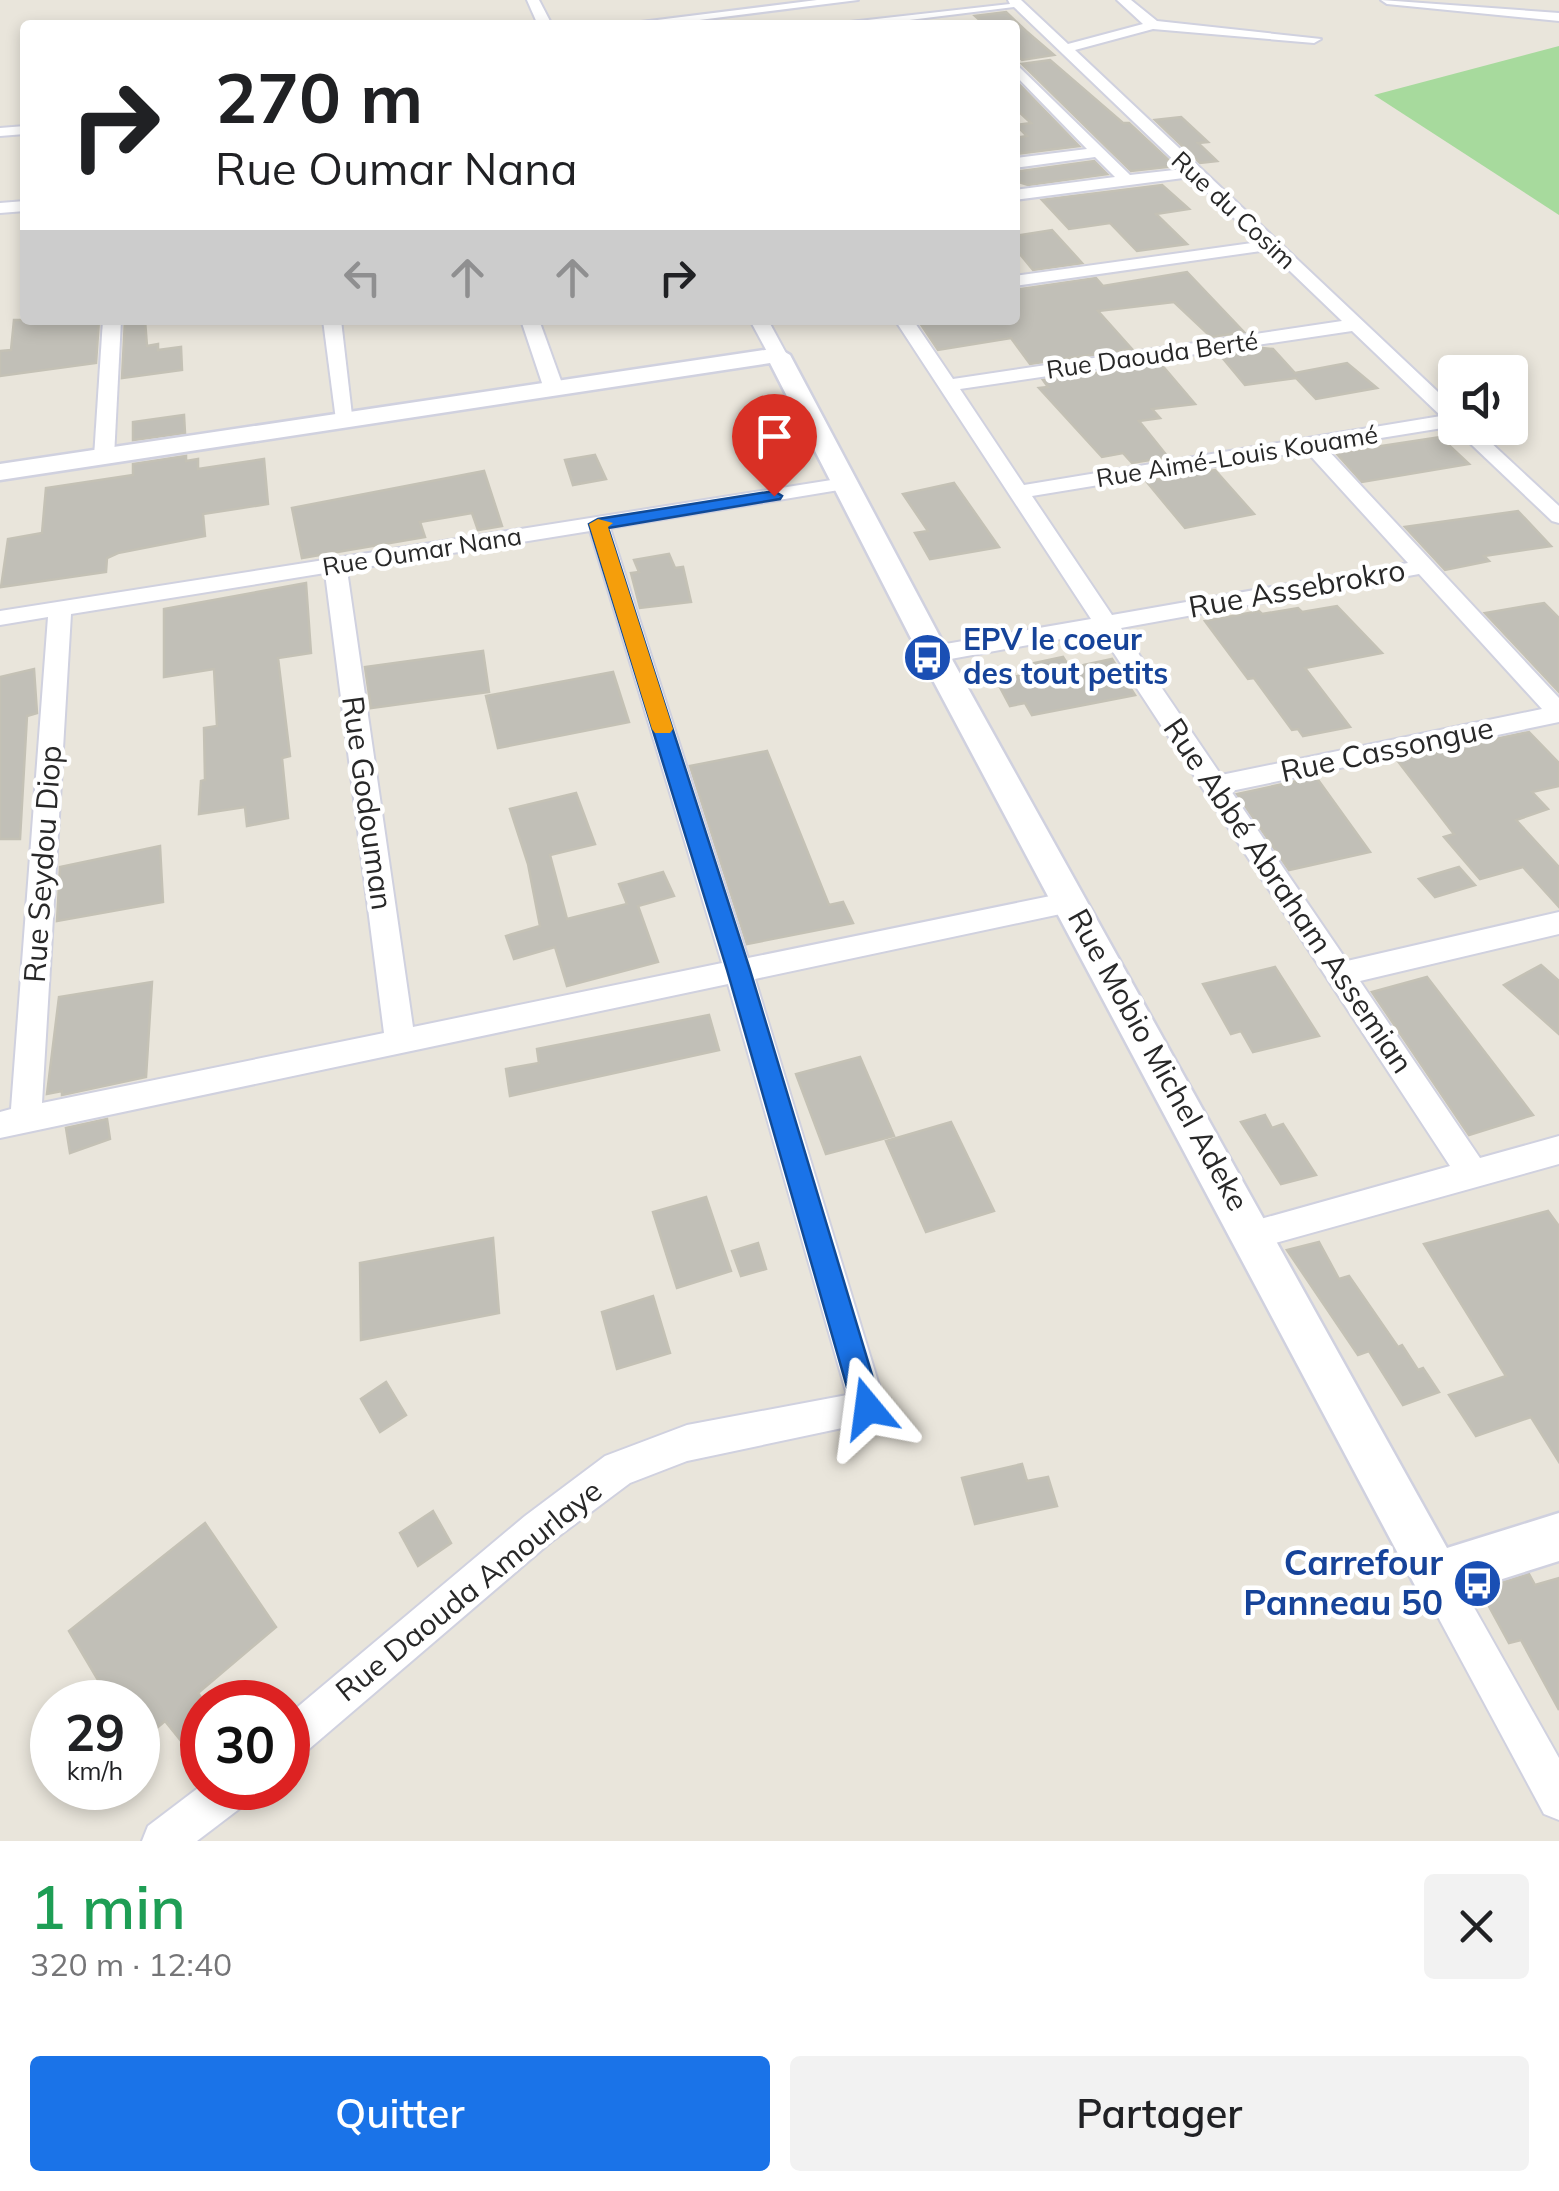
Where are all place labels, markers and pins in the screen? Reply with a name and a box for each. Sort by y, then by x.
pin [732,394,817,497]
place label: EPV le coeur des tout petits [963,620,1168,692]
bus stop icon: EPV le coeur des tout petits [902,631,954,683]
place label: Carrefour Panneau 50 [1243,1540,1443,1624]
bus stop icon: Carrefour Panneau 50 [1452,1557,1504,1609]

